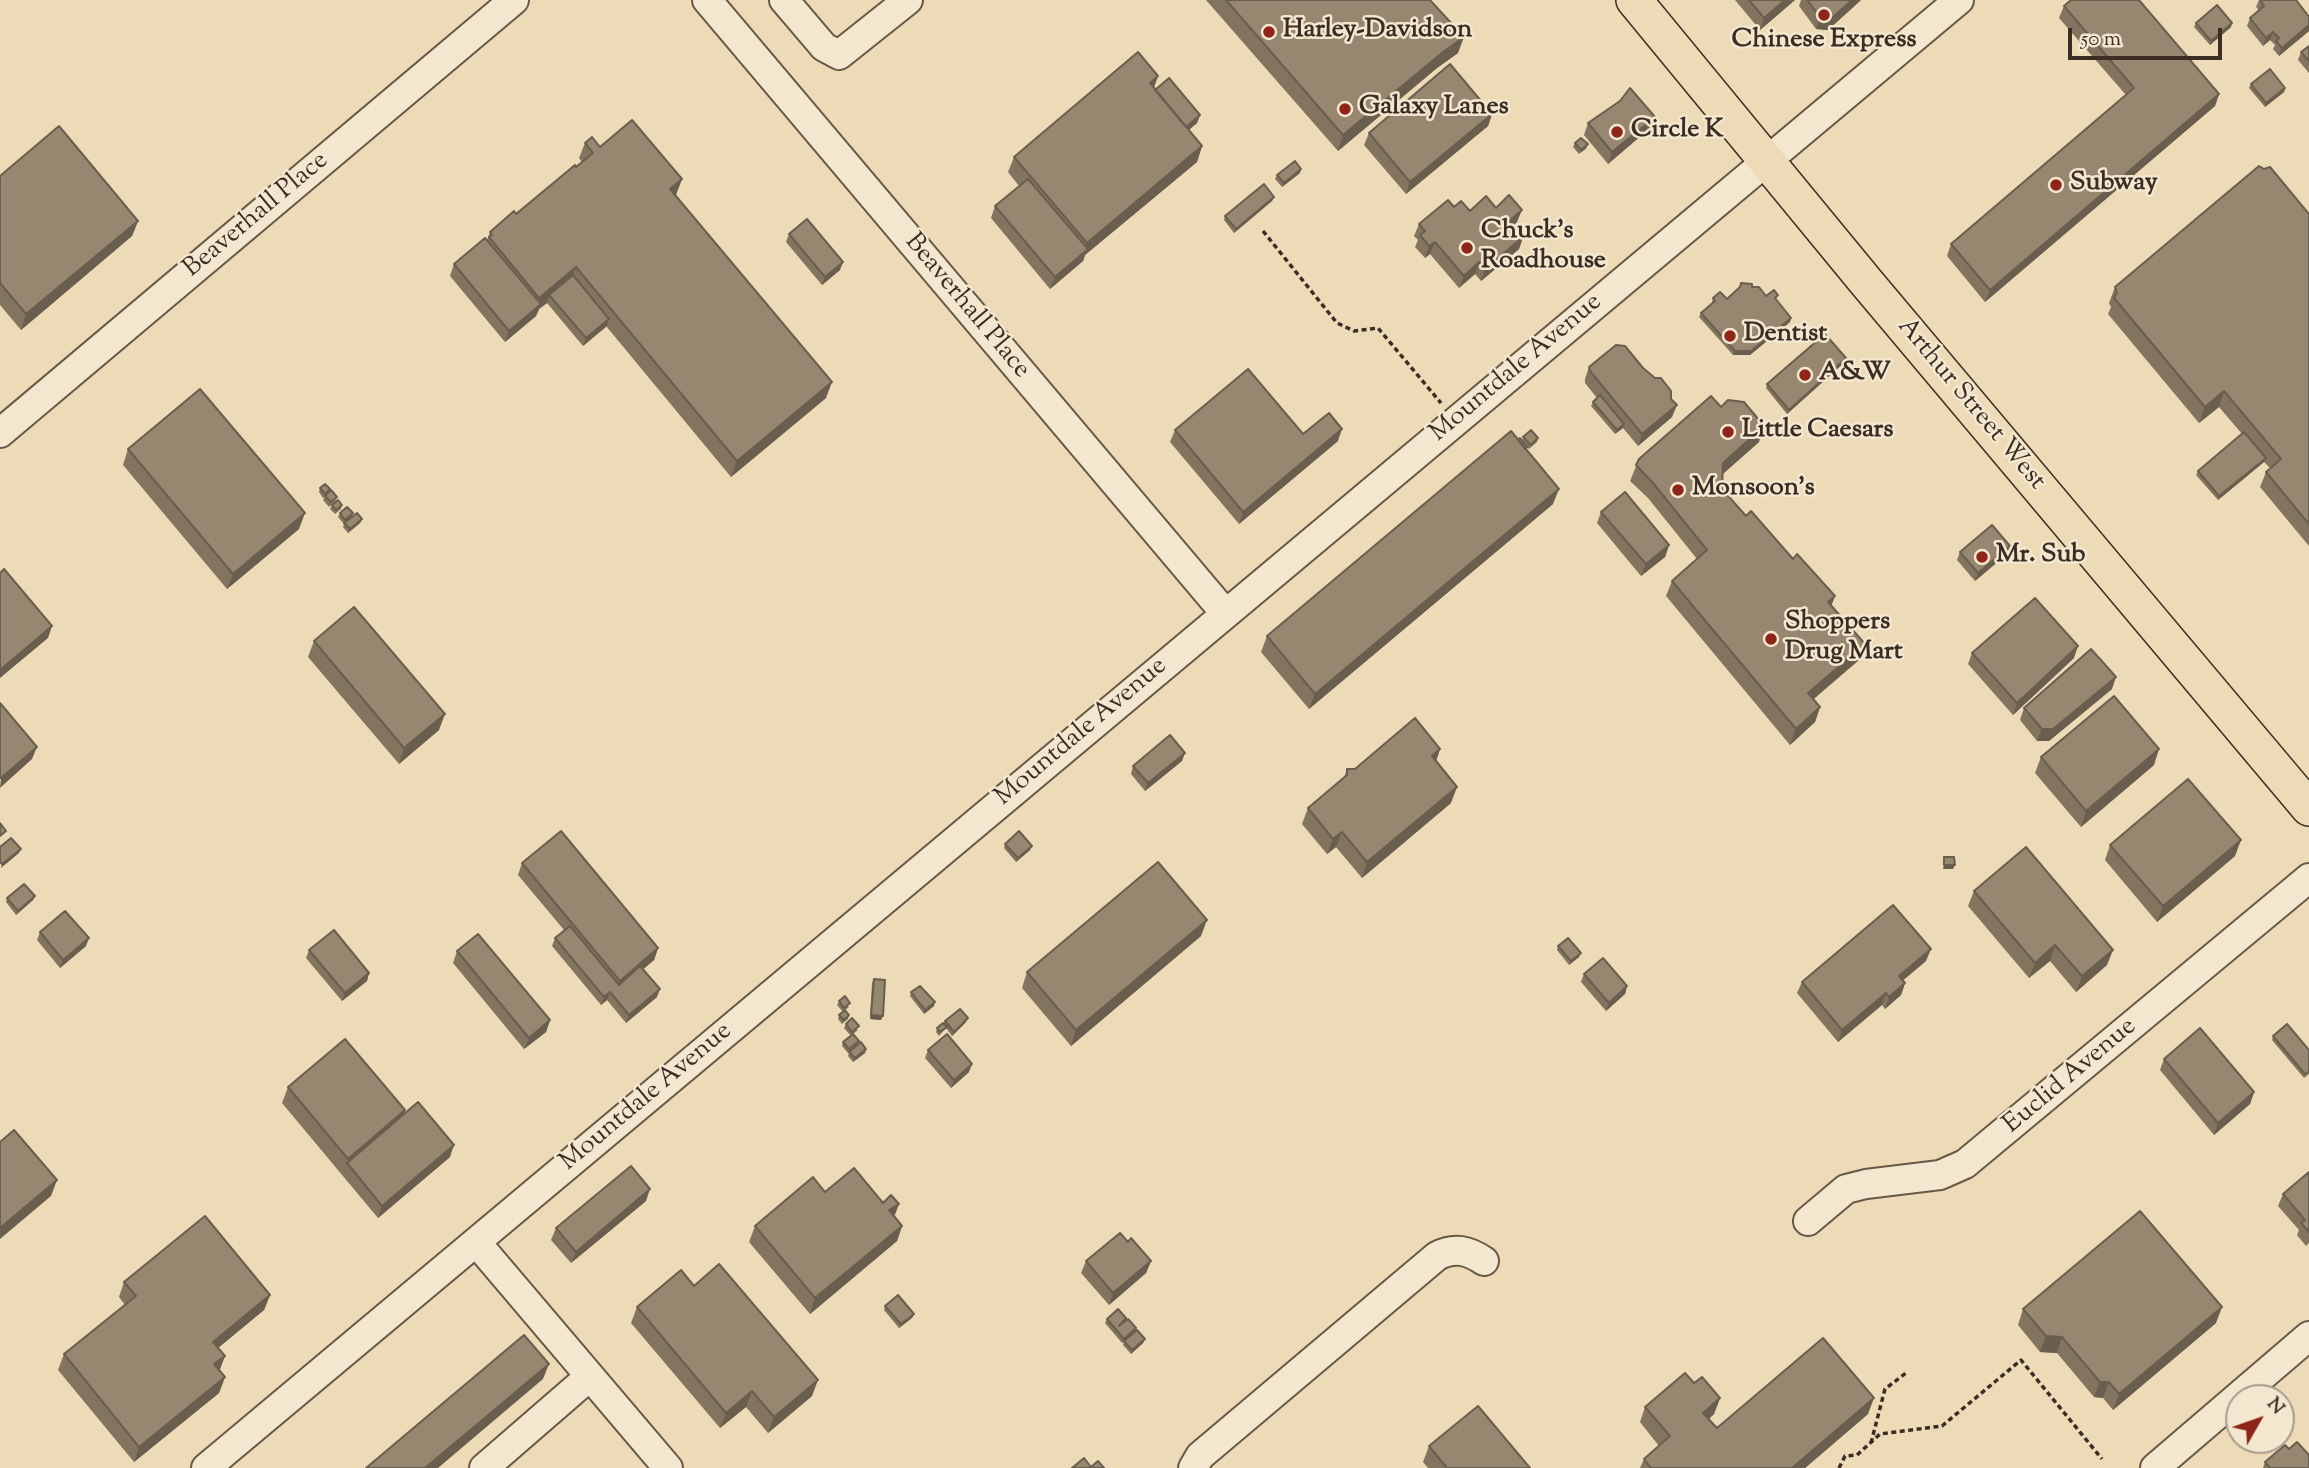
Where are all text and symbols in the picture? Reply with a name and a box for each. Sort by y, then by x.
marker: Chinese Express [1816,7,1832,23]
scale bar [2071,14,2225,58]
place label: Harley-Davidson [1283,16,1472,48]
marker: Harley-Davidson [1261,24,1277,40]
text: 50 m [2081,25,2121,55]
place label: Chinese Express [1731,26,1917,58]
place label: Galaxy Lanes [1359,93,1509,125]
marker: Galaxy Lanes [1337,101,1353,117]
place label: Circle K [1631,116,1724,148]
marker: Circle K [1609,124,1625,140]
street label: Beaverhall Place [178,146,336,286]
place label: Subway [2070,169,2158,201]
marker: Subway [2048,177,2064,193]
place label: Chuck's Roadhouse [1481,217,1606,278]
street label: Beaverhall Place [896,228,1036,386]
marker: Chuck's Roadhouse [1459,240,1475,256]
street label: Mountdale Avenue [1425,288,1609,450]
street label: Arthur Street West [1889,313,2051,497]
place label: Dentist [1744,320,1827,352]
marker: Dentist [1722,328,1738,344]
place label: A&W [1819,359,1891,391]
marker: A&W [1797,367,1813,383]
place label: Little Caesars [1742,416,1894,448]
marker: Little Caesars [1720,424,1736,440]
place label: Monsoon's [1692,474,1815,506]
marker: Monsoon's [1670,482,1686,498]
place label: Mr. Sub [1996,541,2086,573]
marker: Mr. Sub [1974,549,1990,565]
place label: Shoppers Drug Mart [1785,608,1903,670]
marker: Shoppers Drug Mart [1763,631,1779,647]
street label: Mountdale Avenue [990,652,1174,814]
street label: Euclid Avenue [1998,1012,2144,1142]
street label: Mountdale Avenue [555,1017,739,1179]
north arrow [2225,1384,2295,1454]
text: N [2260,1392,2290,1421]

